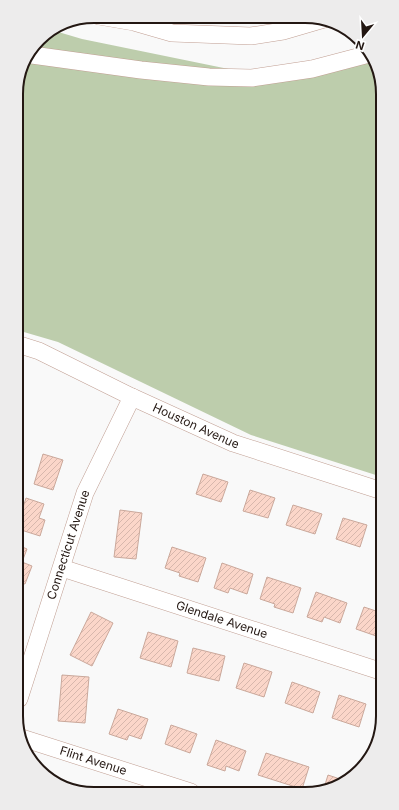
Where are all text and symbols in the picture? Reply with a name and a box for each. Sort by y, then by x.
north arrow [343,16,383,56]
text: N [354,38,366,53]
street label: Houston Avenue [151,399,241,451]
street label: Connecticut Avenue [43,488,93,601]
street label: Glendale Avenue [174,597,270,641]
street label: Flint Avenue [58,743,129,778]

